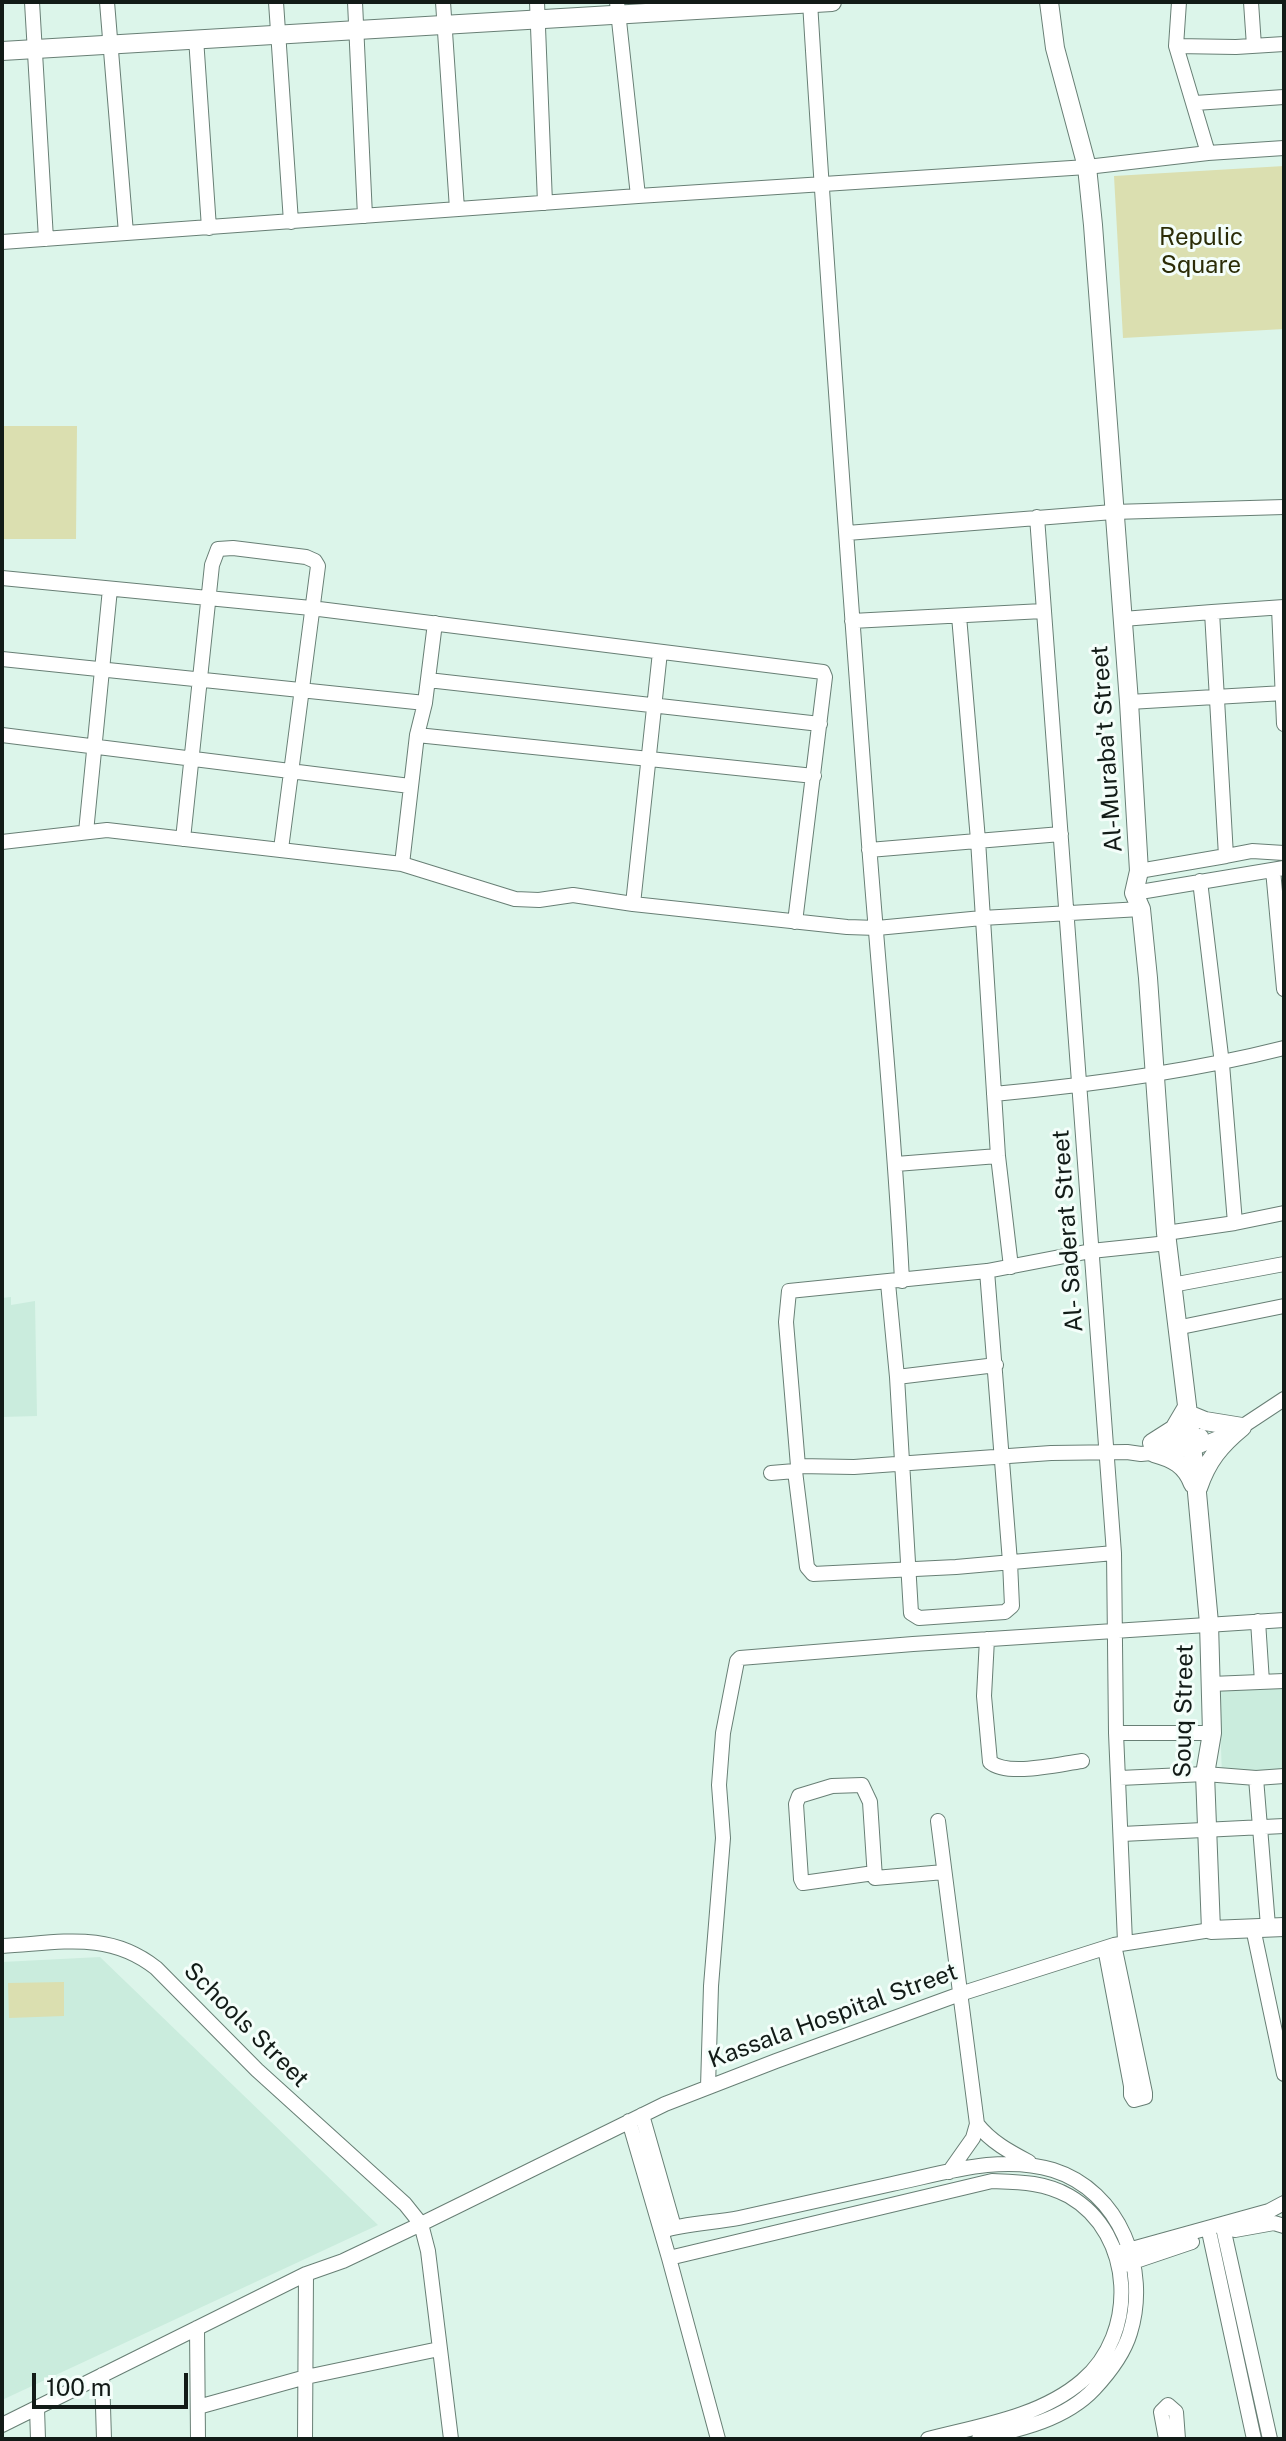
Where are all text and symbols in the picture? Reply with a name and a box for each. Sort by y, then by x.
park label: Repulic Square [1159,224,1243,280]
street label: Al-Muraba't Street [1085,644,1129,854]
street label: Al- Saderat Street [1047,1129,1089,1333]
street label: Souq Street [1168,1644,1200,1778]
street label: Schools Street [178,1957,314,2093]
street label: Kassala Hospital Street [705,1958,961,2074]
scale bar [36,2357,192,2407]
text: 100 m [46,2373,112,2401]

